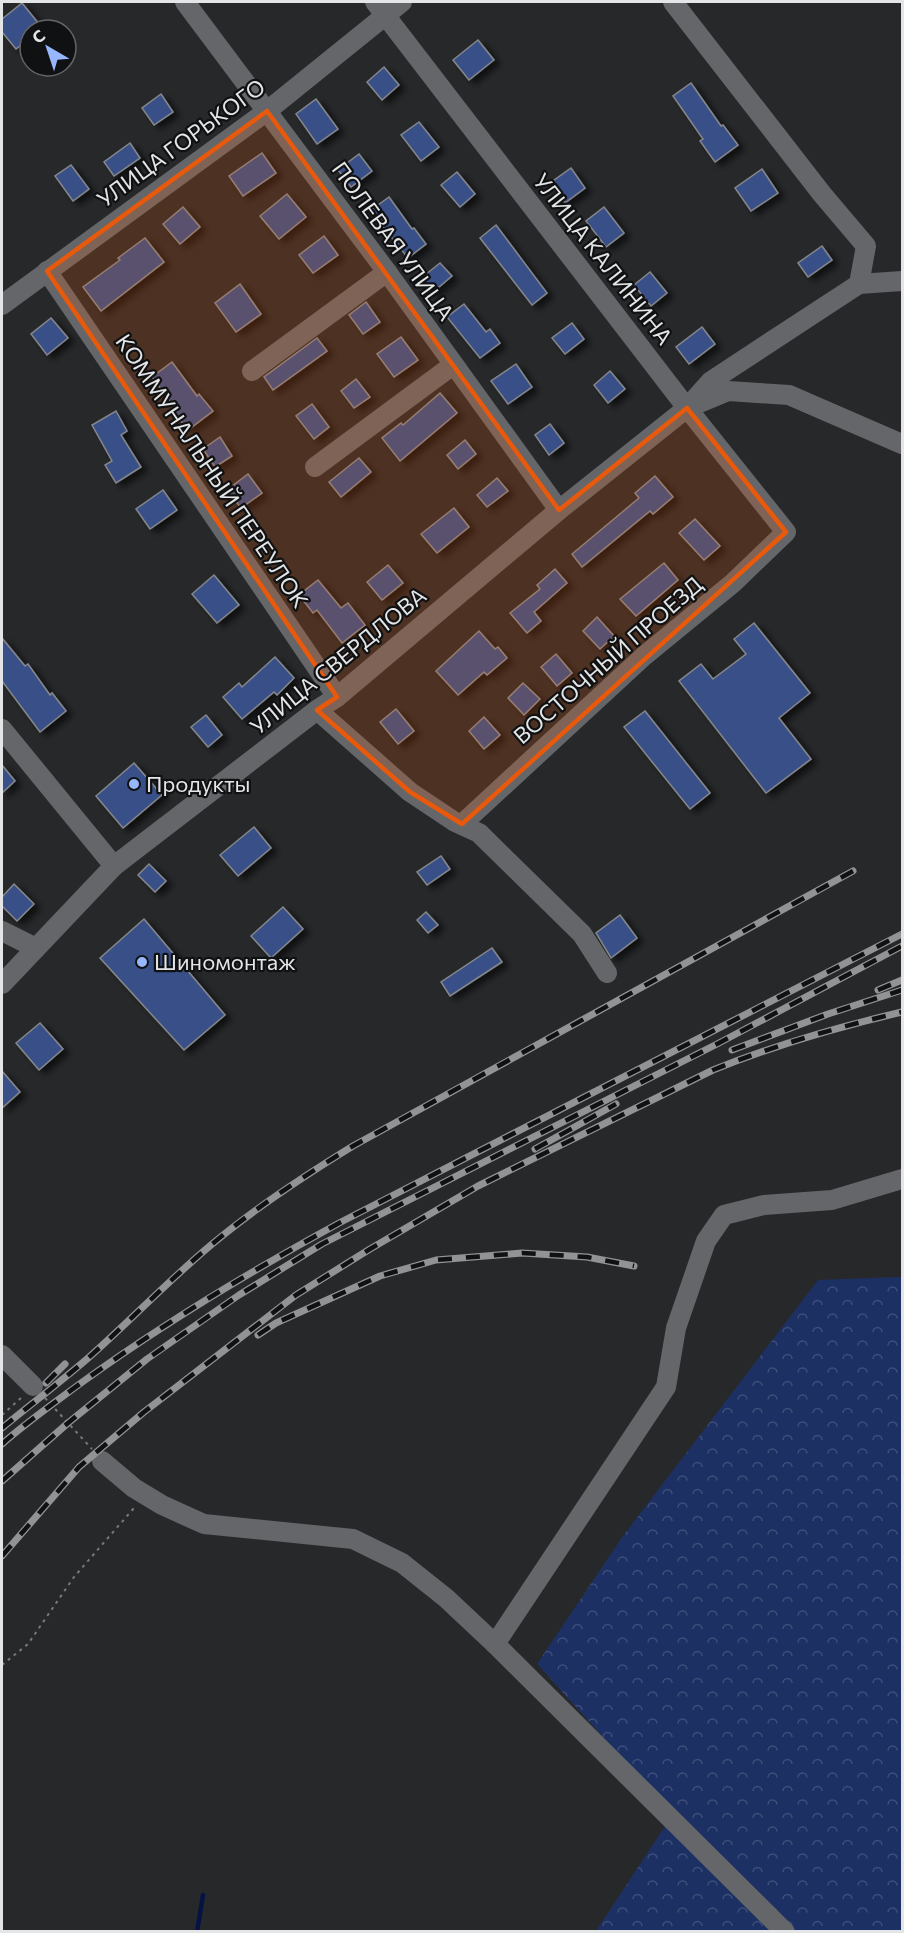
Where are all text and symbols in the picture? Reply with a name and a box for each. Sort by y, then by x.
north arrow [18,18,78,78]
text: С [28,25,49,47]
street label: УЛИЦА ГОРЬКОГО [91,73,270,213]
street label: ПОЛЕВАЯ УЛИЦА [327,156,460,325]
street label: УЛИЦА КАЛИНИНА [528,168,679,350]
street label: КОММУНАЛЬНЫЙ ПЕРЕУЛОК [110,329,315,613]
street label: ВОСТОЧНЫЙ ПРОЕЗД [508,570,708,749]
street label: УЛИЦА СВЕРДЛОВА [244,581,431,740]
place label: Продукты [146,770,250,797]
marker: Продукты [127,777,141,791]
place label: Шиномонтаж [154,948,296,975]
marker: Шиномонтаж [135,955,149,969]

